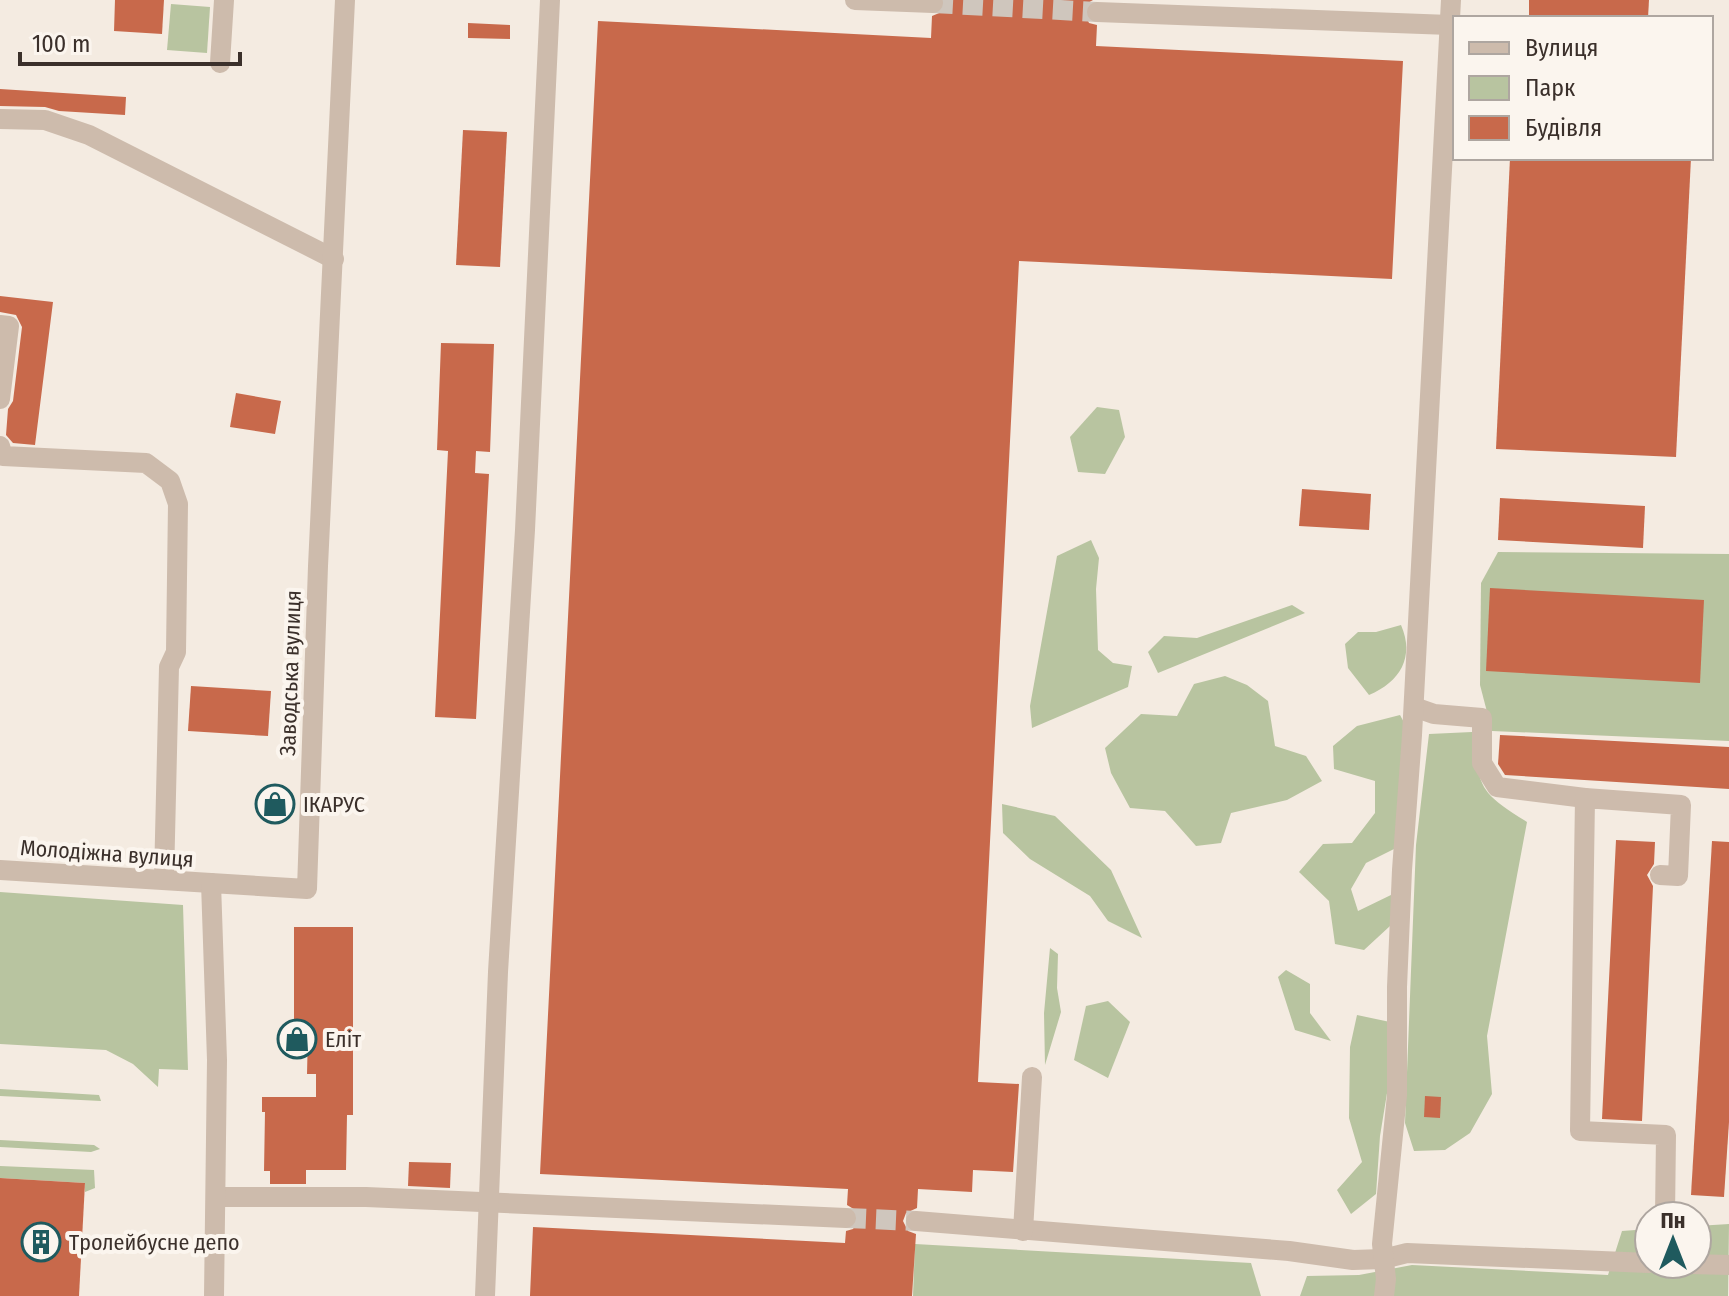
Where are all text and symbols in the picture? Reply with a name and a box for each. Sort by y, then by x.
scale bar [20,16,240,66]
legend [1453,16,1713,160]
text: 100 m [32,30,90,58]
text: Вулиця [1525,34,1598,62]
text: Парк [1525,74,1576,102]
text: Будівля [1525,114,1602,142]
street label: Заводська вулиця [274,590,307,757]
shop icon: ІКАРУС [254,783,296,825]
place label: ІКАРУС [303,791,365,818]
street label: Молодіжна вулиця [19,834,195,873]
shop icon: Еліт [276,1018,318,1060]
place label: Еліт [325,1026,361,1053]
north arrow [1633,1200,1713,1280]
text: Пн [1661,1207,1685,1234]
building icon: Тролейбусне депо [20,1221,62,1263]
place label: Тролейбусне депо [69,1229,240,1256]

